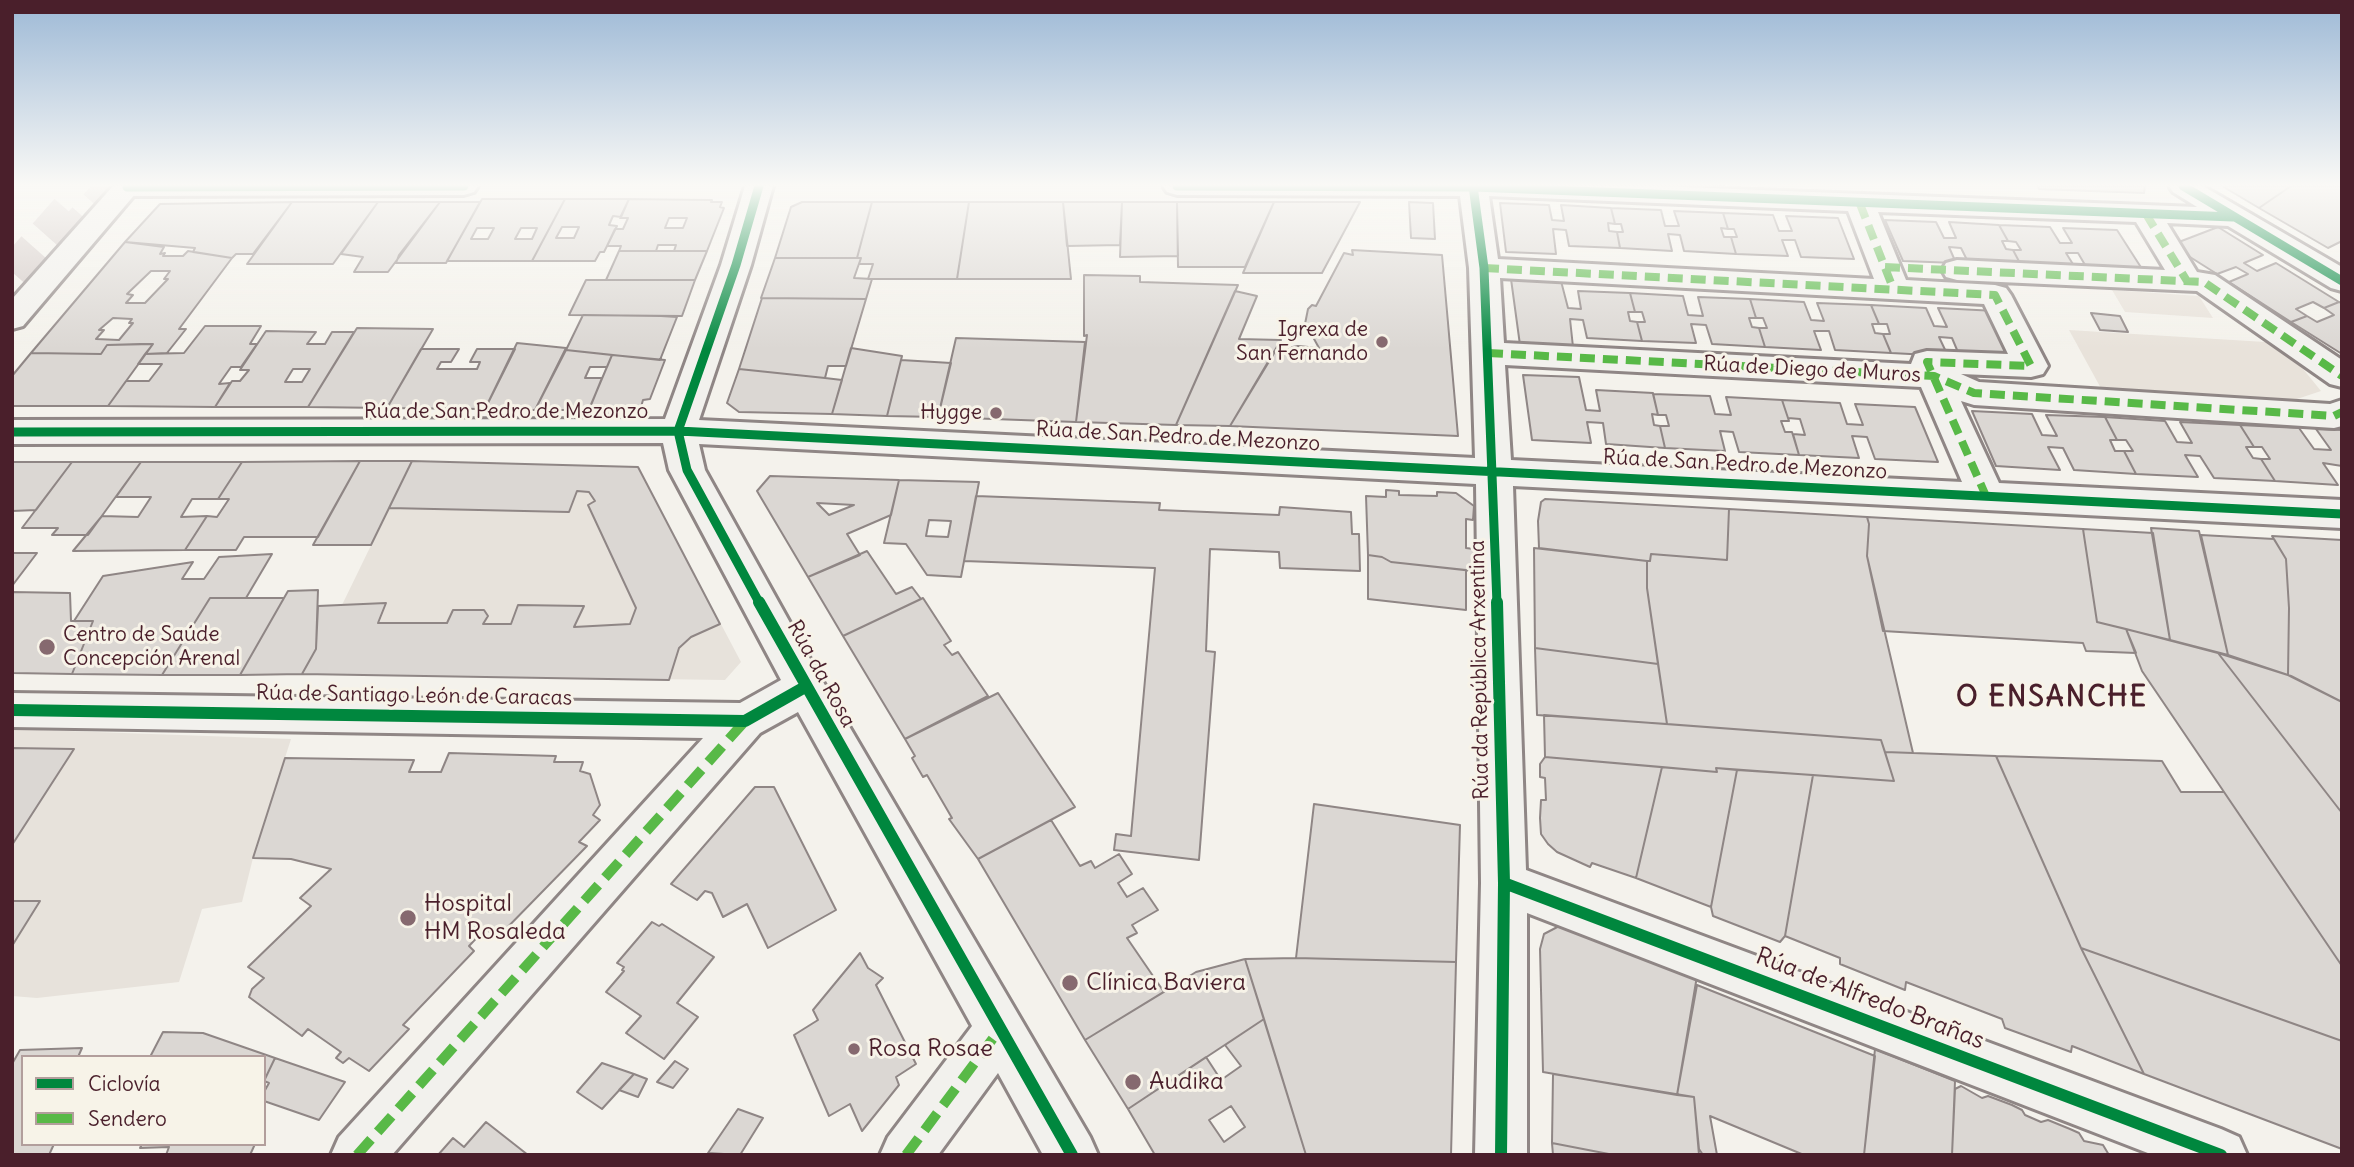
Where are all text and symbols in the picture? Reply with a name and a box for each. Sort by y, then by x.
place label: Igrexa de San Fernando [1236,317,1368,367]
marker: Igrexa de San Fernando [1374,334,1390,350]
street label: Rúa de Diego de Muros [1703,352,1921,388]
street label: Rúa de San Pedro de Mezonzo [364,399,648,425]
place label: Hygge [920,400,982,426]
marker: Hygge [988,405,1004,421]
street label: Rúa de San Pedro de Mezonzo [1035,417,1321,457]
street label: Rúa de San Pedro de Mezonzo [1602,445,1888,485]
street label: Rúa da República Arxentina [1465,540,1495,800]
street label: Rúa da Rosa [781,616,861,732]
place label: Centro de Saúde Concepción Arenal [63,622,240,672]
marker: Centro de Saúde Concepción Arenal [37,637,57,657]
street label: Rúa de Santiago León de Caracas [256,681,572,711]
district label: O ENSANCHE [1957,681,2147,715]
place label: Hospital HM Rosaleda [424,890,566,946]
marker: Hospital HM Rosaleda [398,908,418,928]
street label: Rúa de Alfredo Brañas [1752,942,1988,1056]
place label: Clínica Baviera [1086,969,1246,997]
marker: Clínica Baviera [1060,973,1080,993]
place label: Rosa Rosae [868,1035,993,1063]
marker: Rosa Rosae [846,1041,862,1057]
legend [21,1055,266,1146]
place label: Audika [1149,1068,1224,1096]
text: Ciclovía [88,1070,161,1097]
marker: Audika [1123,1072,1143,1092]
text: Sendero [88,1105,167,1132]

